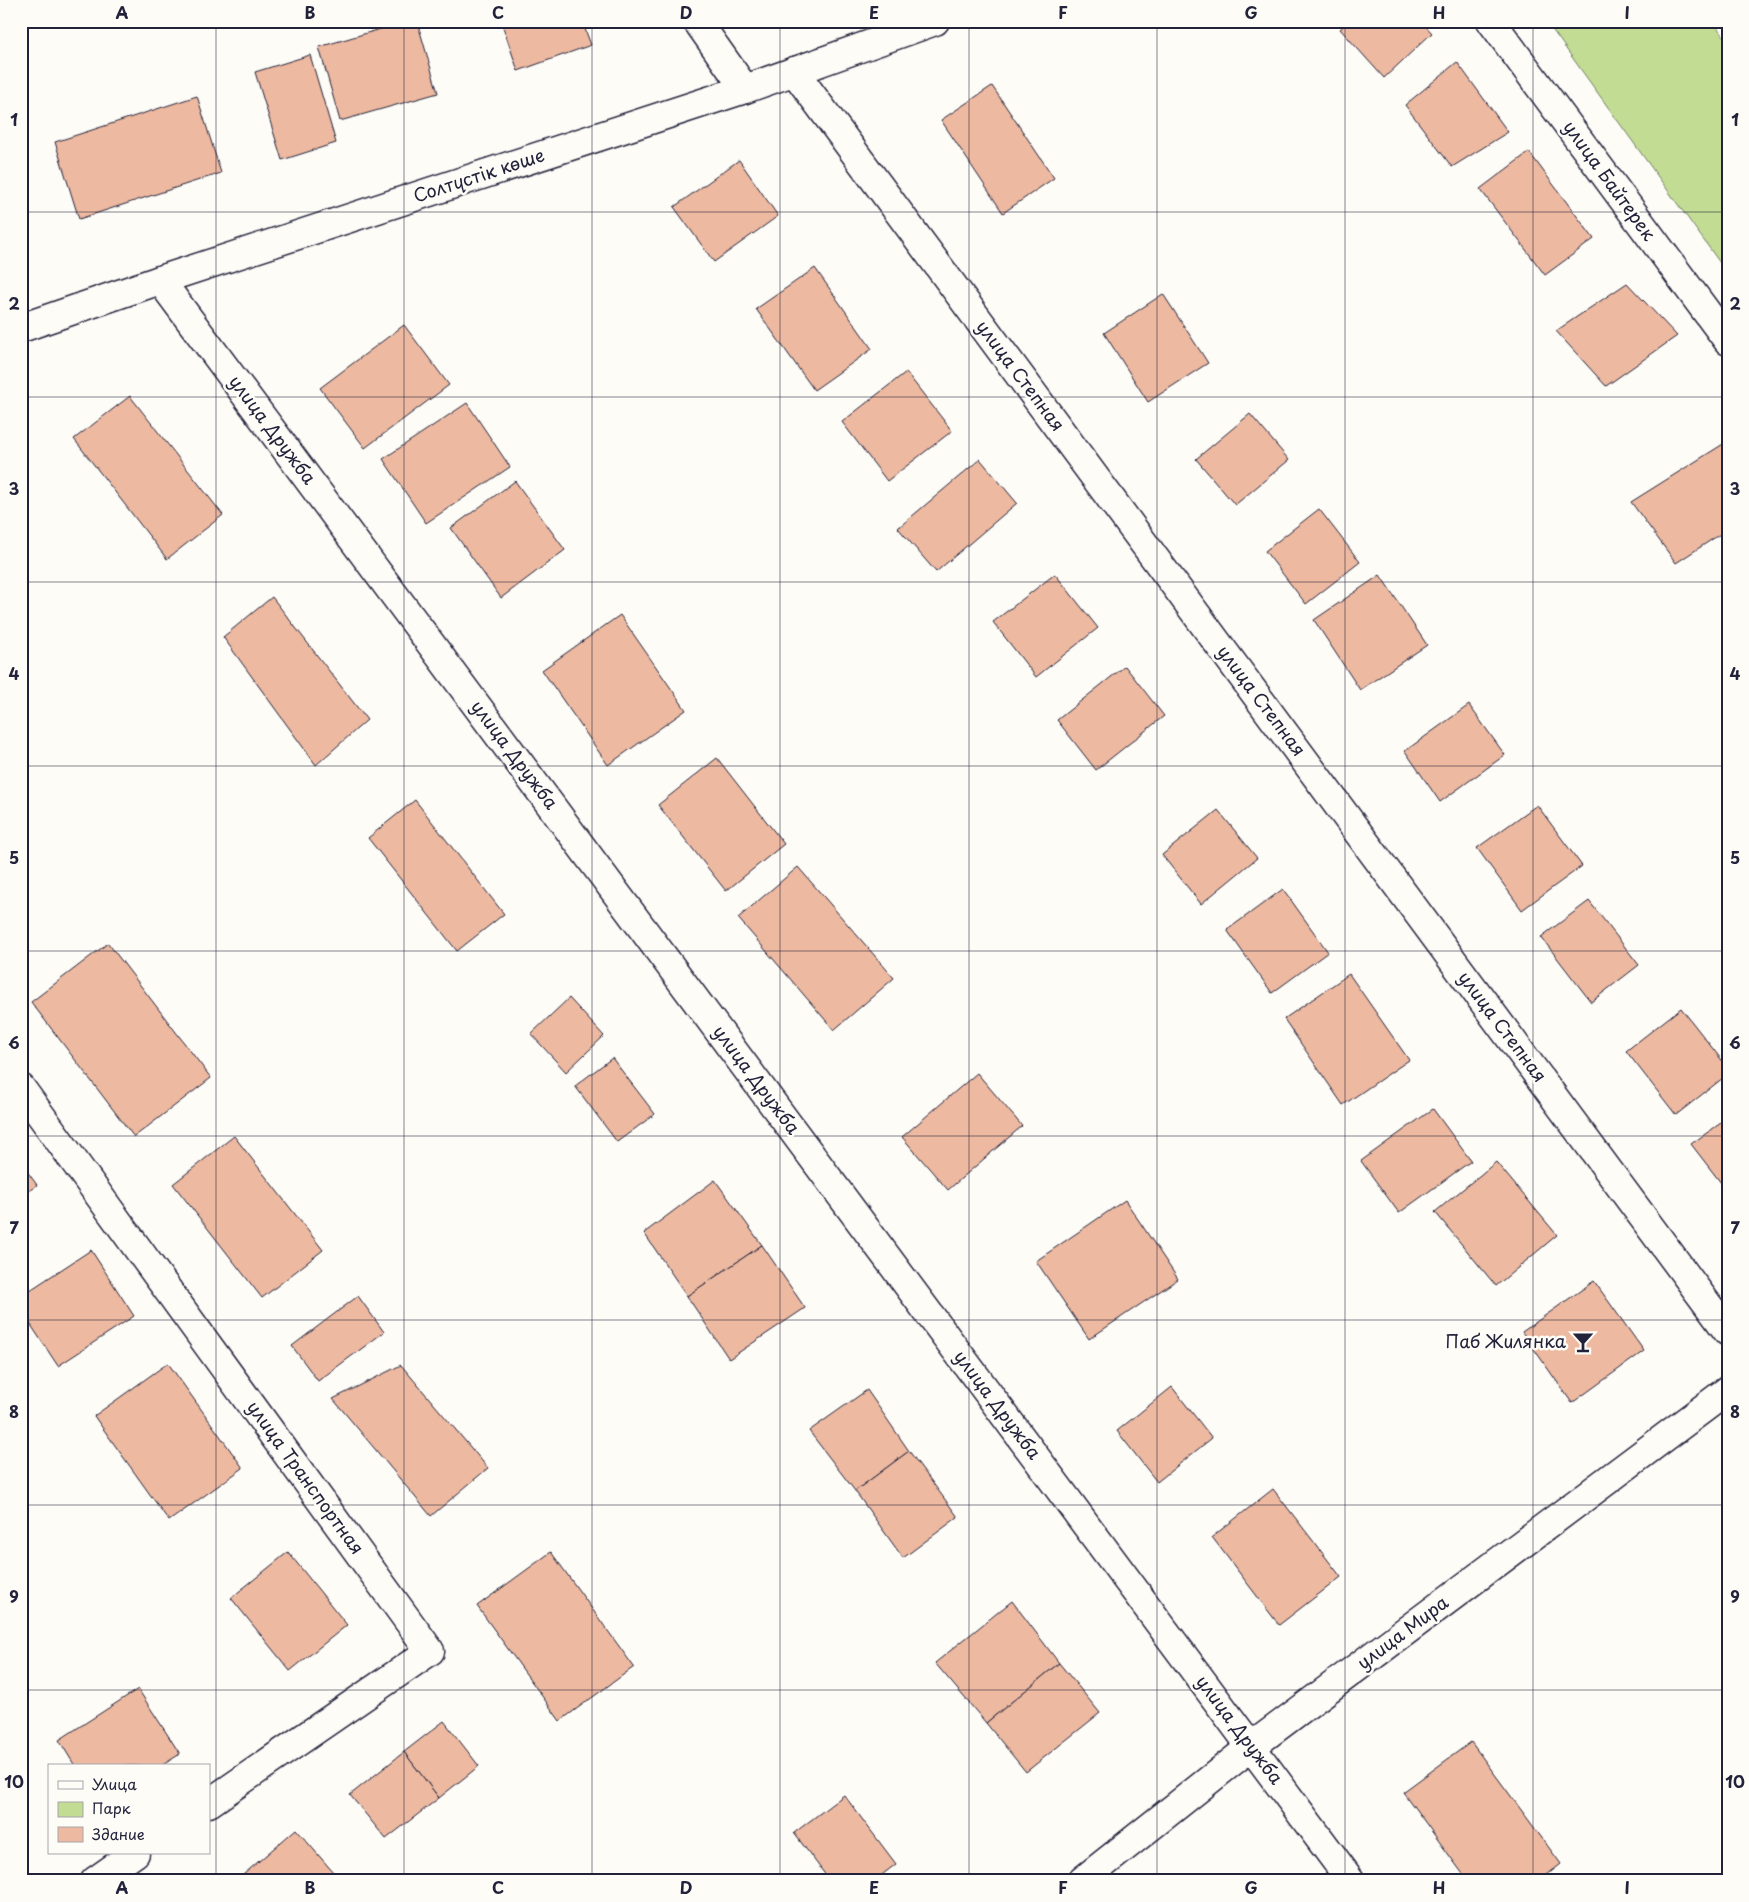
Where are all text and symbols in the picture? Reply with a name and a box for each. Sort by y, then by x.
text: A [116,0,129,24]
text: B [305,0,316,24]
text: C [492,0,504,24]
text: D [680,0,692,24]
text: E [869,0,879,24]
text: F [1058,0,1068,24]
text: G [1244,0,1258,24]
text: H [1433,0,1445,24]
text: I [1624,0,1630,24]
text: 1 [10,107,18,131]
text: 1 [1731,107,1739,131]
street label: улица Байтерек [1557,115,1663,246]
street label: Солтүстік көше [409,141,548,209]
text: 2 [8,291,20,315]
text: 2 [1729,291,1741,315]
street label: улица Степная [970,314,1072,436]
street label: улица Дружба [223,369,324,490]
text: 3 [9,476,19,500]
text: 3 [1730,476,1740,500]
street label: улица Степная [1211,639,1313,761]
text: 4 [9,661,20,685]
text: 4 [1730,661,1741,685]
street label: улица Дружба [465,694,566,815]
text: 5 [9,845,19,869]
text: 5 [1730,845,1740,869]
street label: улица Степная [1452,965,1554,1087]
street label: улица Дружба [707,1019,808,1140]
text: 6 [8,1030,20,1054]
text: 6 [1729,1030,1741,1054]
text: 7 [9,1215,19,1239]
text: 7 [1730,1215,1740,1239]
place label: Паб Жилянка [1445,1327,1567,1354]
bar icon: Паб Жилянка [1570,1329,1596,1355]
street label: улица Дружба [948,1344,1049,1465]
street label: улица Транспортная [241,1395,371,1560]
text: 8 [9,1399,19,1423]
text: 8 [1730,1399,1740,1423]
text: 9 [9,1584,19,1608]
text: 9 [1730,1584,1740,1608]
street label: улица Мира [1351,1588,1454,1675]
street label: улица Дружба [1190,1669,1291,1790]
legend [48,1764,210,1854]
text: 10 [4,1769,24,1793]
text: 10 [1725,1769,1745,1793]
text: Улица [92,1772,137,1795]
text: Парк [92,1796,131,1819]
text: Здание [92,1822,145,1845]
text: A [116,1875,129,1899]
text: B [305,1875,316,1899]
text: C [492,1875,504,1899]
text: D [680,1875,692,1899]
text: E [869,1875,879,1899]
text: F [1058,1875,1068,1899]
text: G [1244,1875,1258,1899]
text: H [1433,1875,1445,1899]
text: I [1624,1875,1630,1899]

